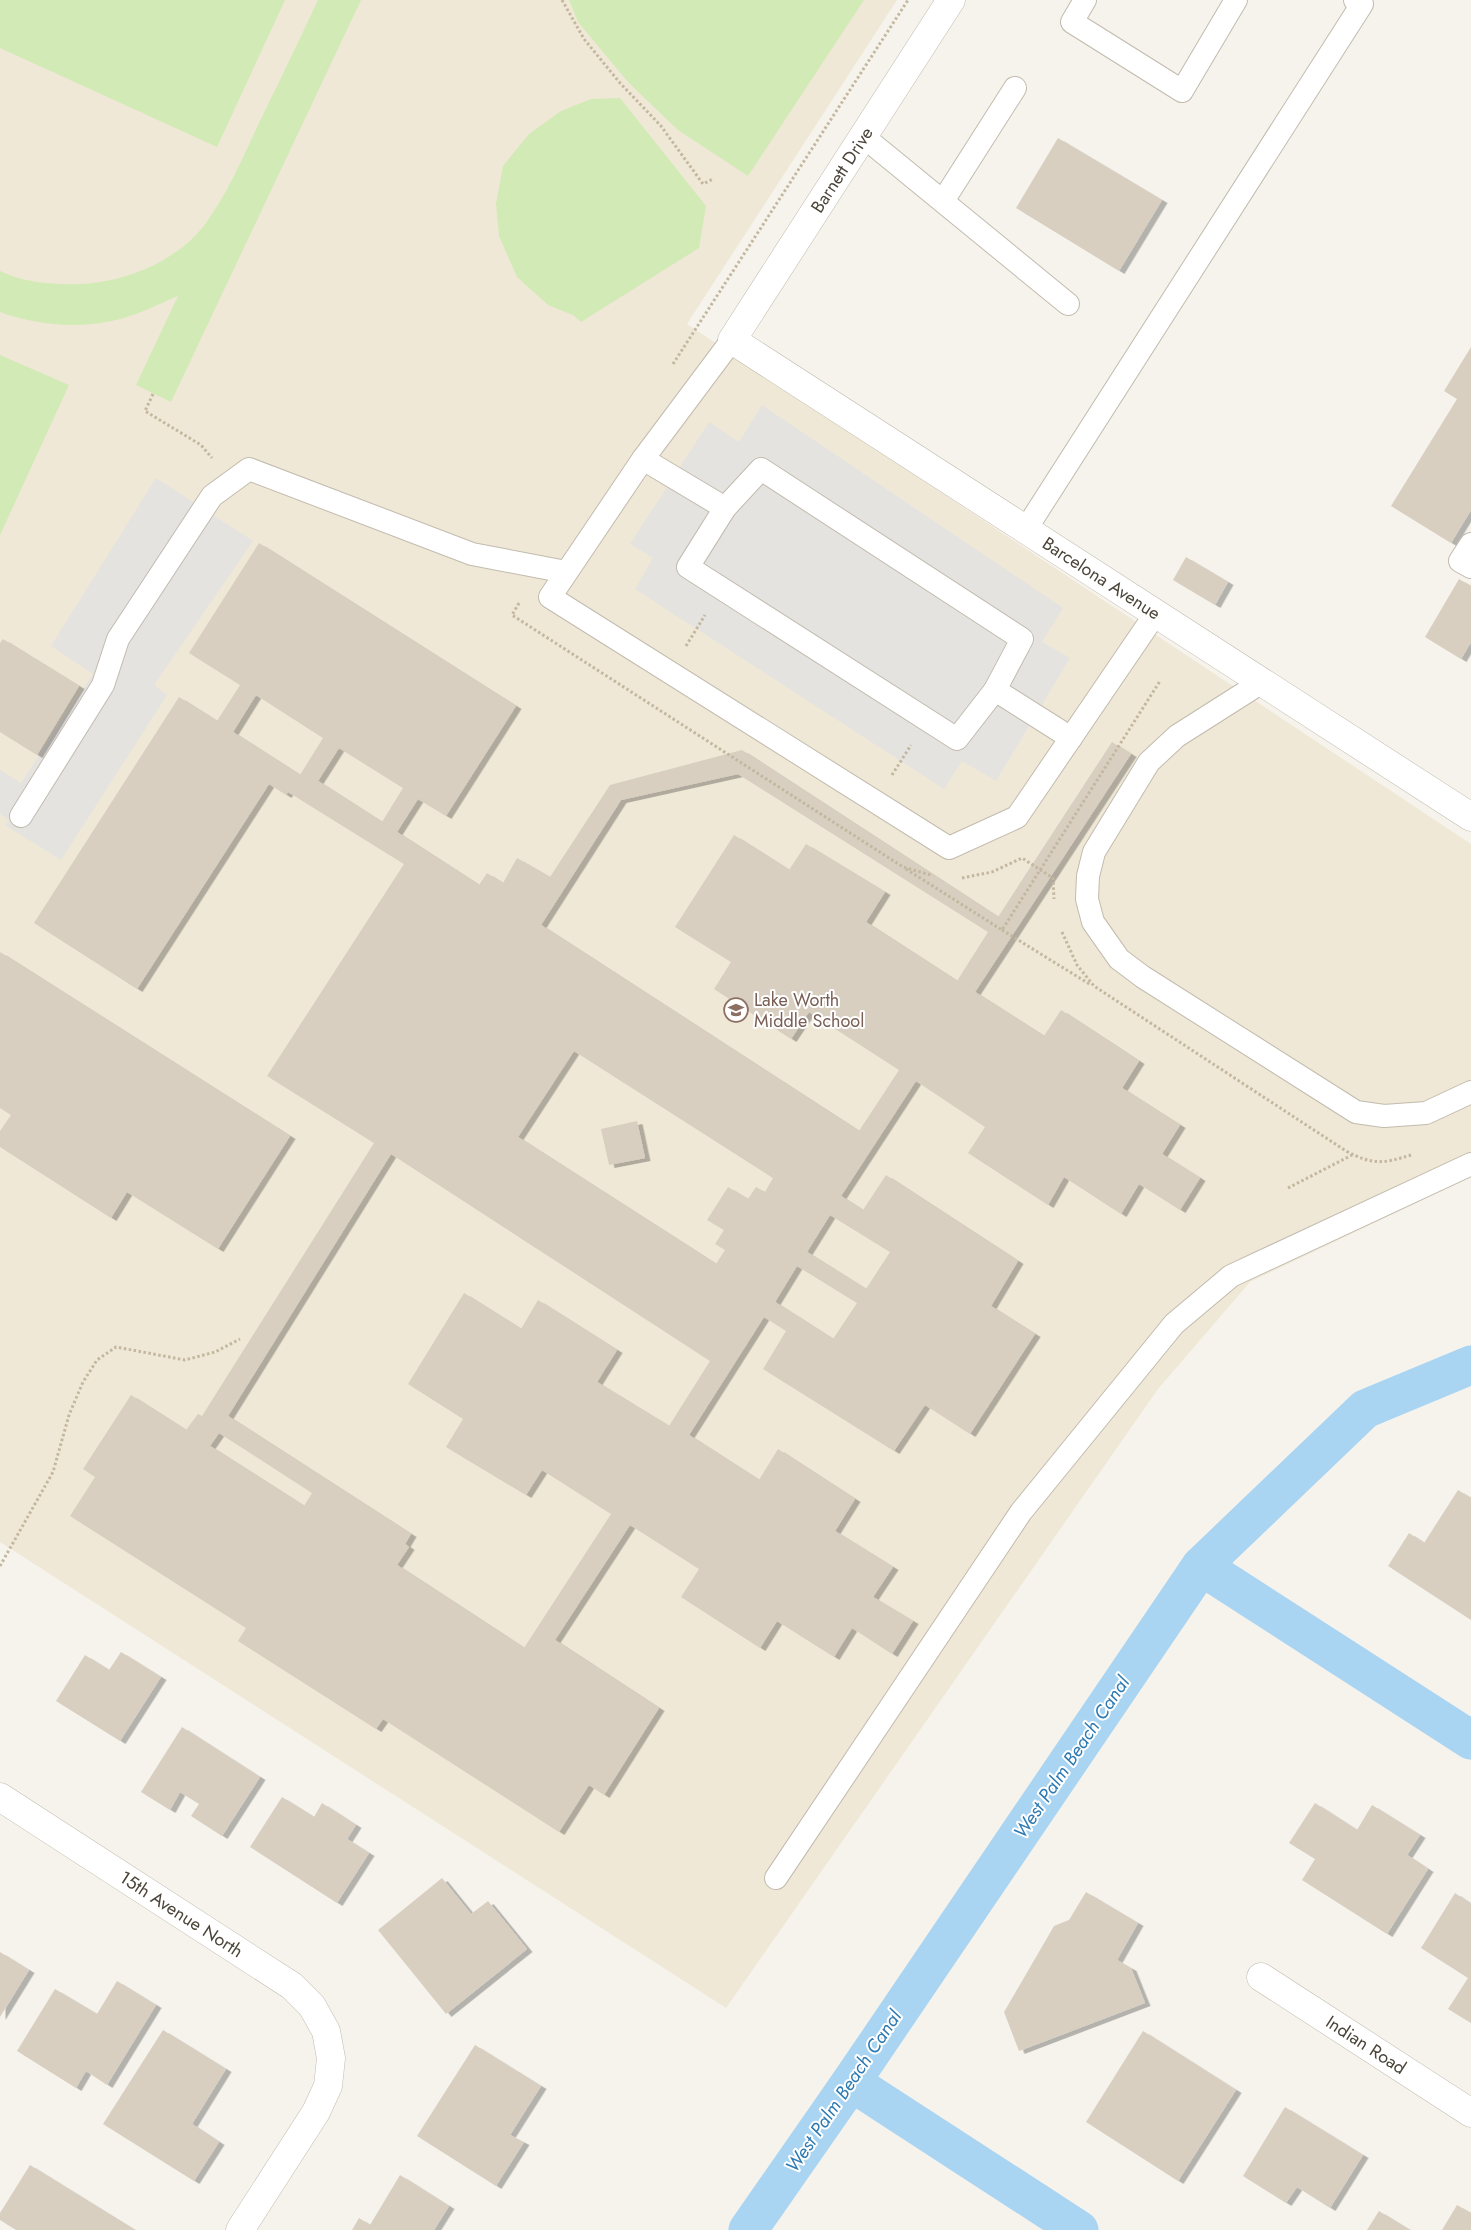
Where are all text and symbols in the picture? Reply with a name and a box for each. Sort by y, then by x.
street label: Barnett Drive [805,122,879,218]
street label: Barcelona Avenue [1037,531,1166,626]
place label: Lake Worth Middle School [754,987,864,1034]
school or university icon: Lake Worth Middle School [723,997,749,1023]
water label: West Palm Beach Canal [1007,1670,1136,1844]
street label: 15th Avenue North [114,1865,248,1964]
water label: West Palm Beach Canal [779,2004,908,2178]
street label: Indian Road [1321,2009,1411,2081]

